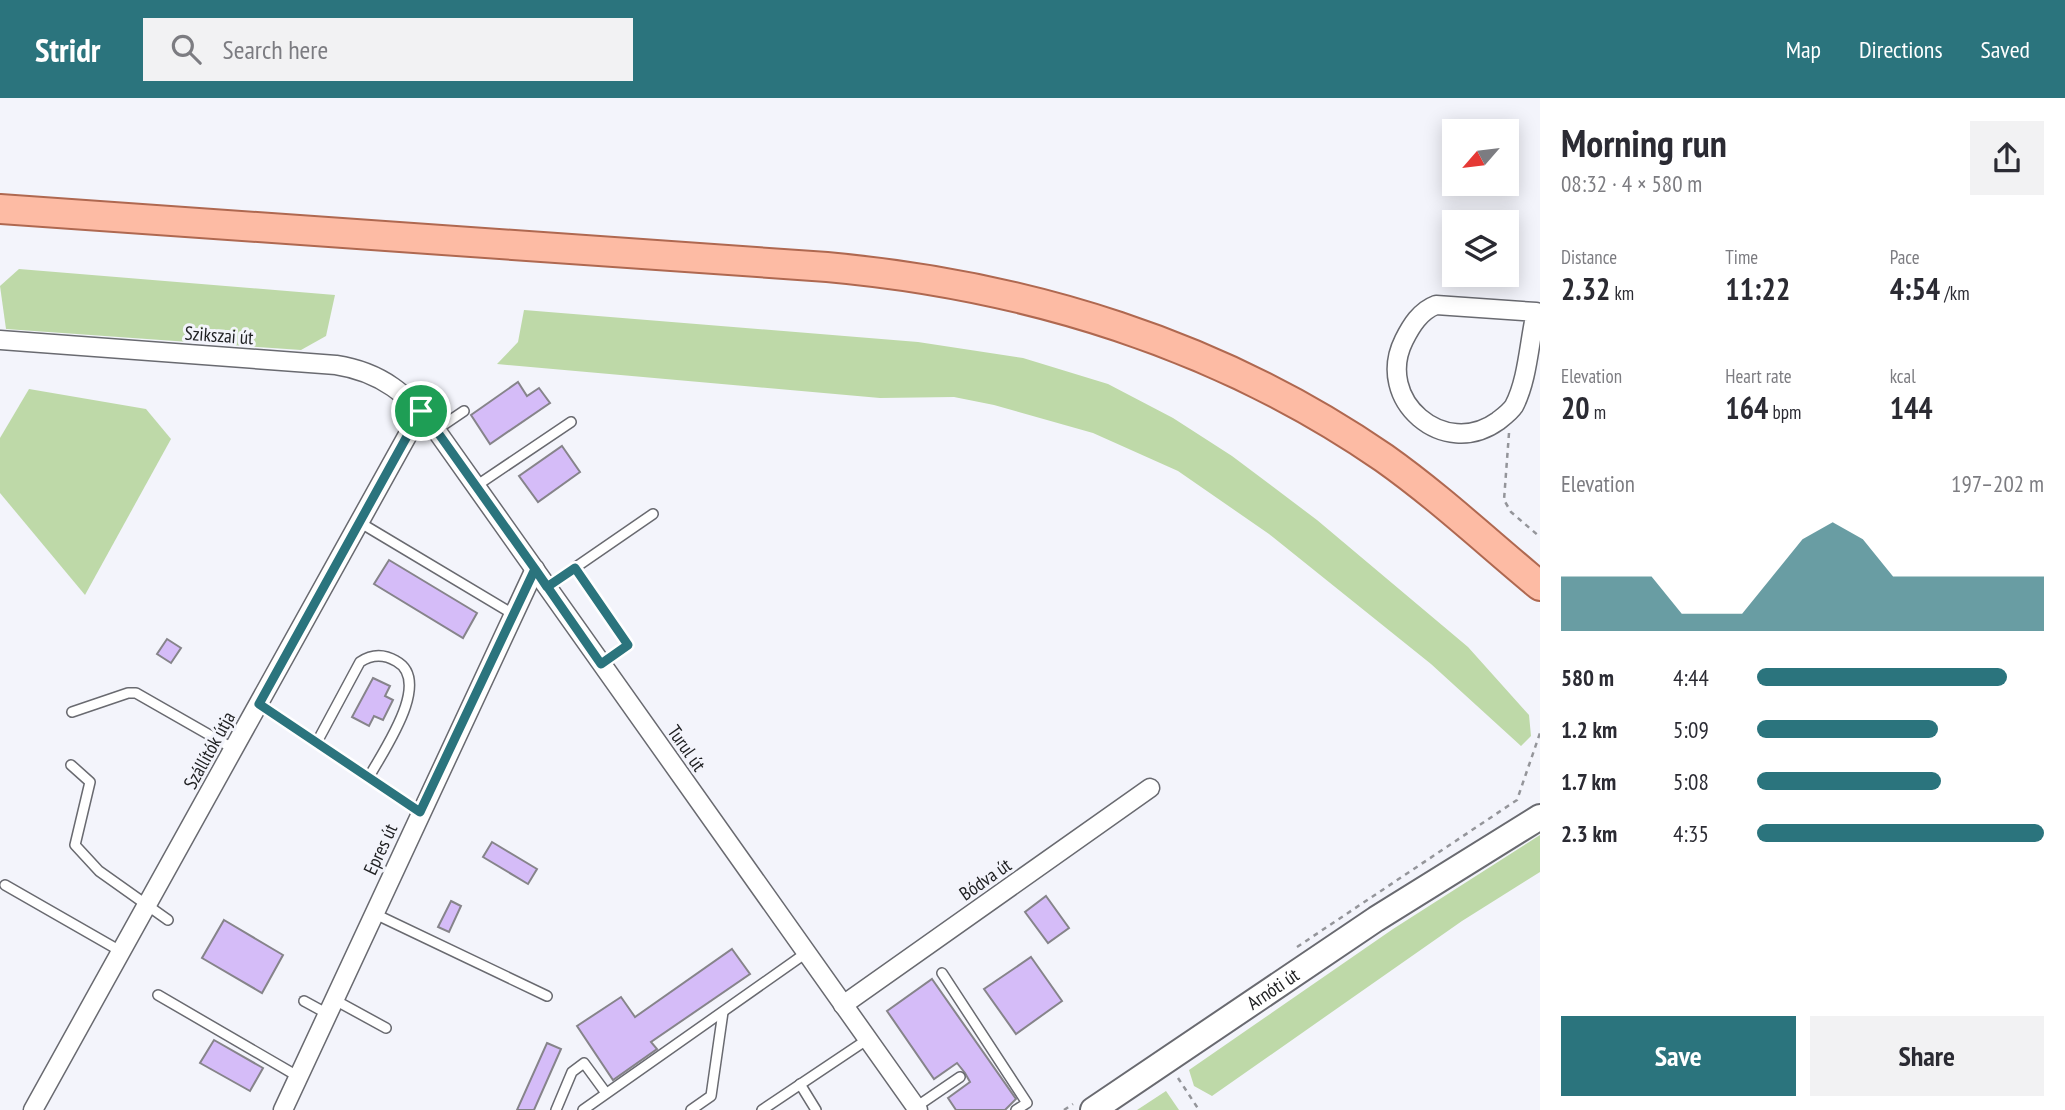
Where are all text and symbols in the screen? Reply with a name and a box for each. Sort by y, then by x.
search box [143,18,633,81]
text: Stridr [35,28,101,71]
icon: search [167,30,205,68]
text: Search here [223,33,328,66]
text: Map [1786,34,1821,65]
text: Directions [1859,34,1943,65]
text: Saved [1981,34,2030,65]
text: Morning run [1561,118,1727,167]
north arrow [1442,119,1519,196]
map controls [1442,119,1519,287]
button: share [1970,121,2044,195]
text: 08:32 · 4 × 580 m [1561,169,1702,198]
button: layers [1442,210,1519,287]
text: Distance [1561,245,1617,269]
text: Time [1725,245,1758,269]
text: Pace [1890,245,1920,269]
text: 2.32 [1561,269,1610,308]
text: 11:22 [1725,269,1790,308]
text: 4:54 [1890,269,1940,308]
text: km [1610,281,1634,305]
text: /km [1940,281,1970,305]
street label: Szikszai út [184,321,255,349]
text: Elevation [1561,364,1622,388]
text: Heart rate [1725,364,1792,388]
text: kcal [1890,364,1916,388]
pin [391,381,451,441]
text: 20 [1561,388,1590,427]
text: 164 [1725,388,1768,427]
text: 144 [1890,388,1933,427]
icon: arrive [402,392,440,430]
text: m [1590,400,1606,424]
text: bpm [1768,400,1801,424]
text: Elevation [1561,469,1635,498]
text: 197–202 m [1951,469,2044,498]
text: 580 m [1561,663,1614,692]
text: 4:44 [1673,663,1709,692]
street label: Szállítók útja [178,707,240,793]
text: 1.2 km [1561,715,1617,744]
text: 5:09 [1673,715,1709,744]
street label: Turul út [663,720,712,776]
text: 1.7 km [1561,767,1616,796]
text: 5:08 [1673,767,1709,796]
street label: Epres út [358,819,402,878]
text: 2.3 km [1561,819,1617,848]
text: 4:35 [1673,819,1709,848]
street label: Bódva út [954,852,1016,905]
street label: Arnóti út [1242,962,1304,1015]
button: Save [1561,1016,1796,1096]
button: Share [1810,1016,2044,1096]

